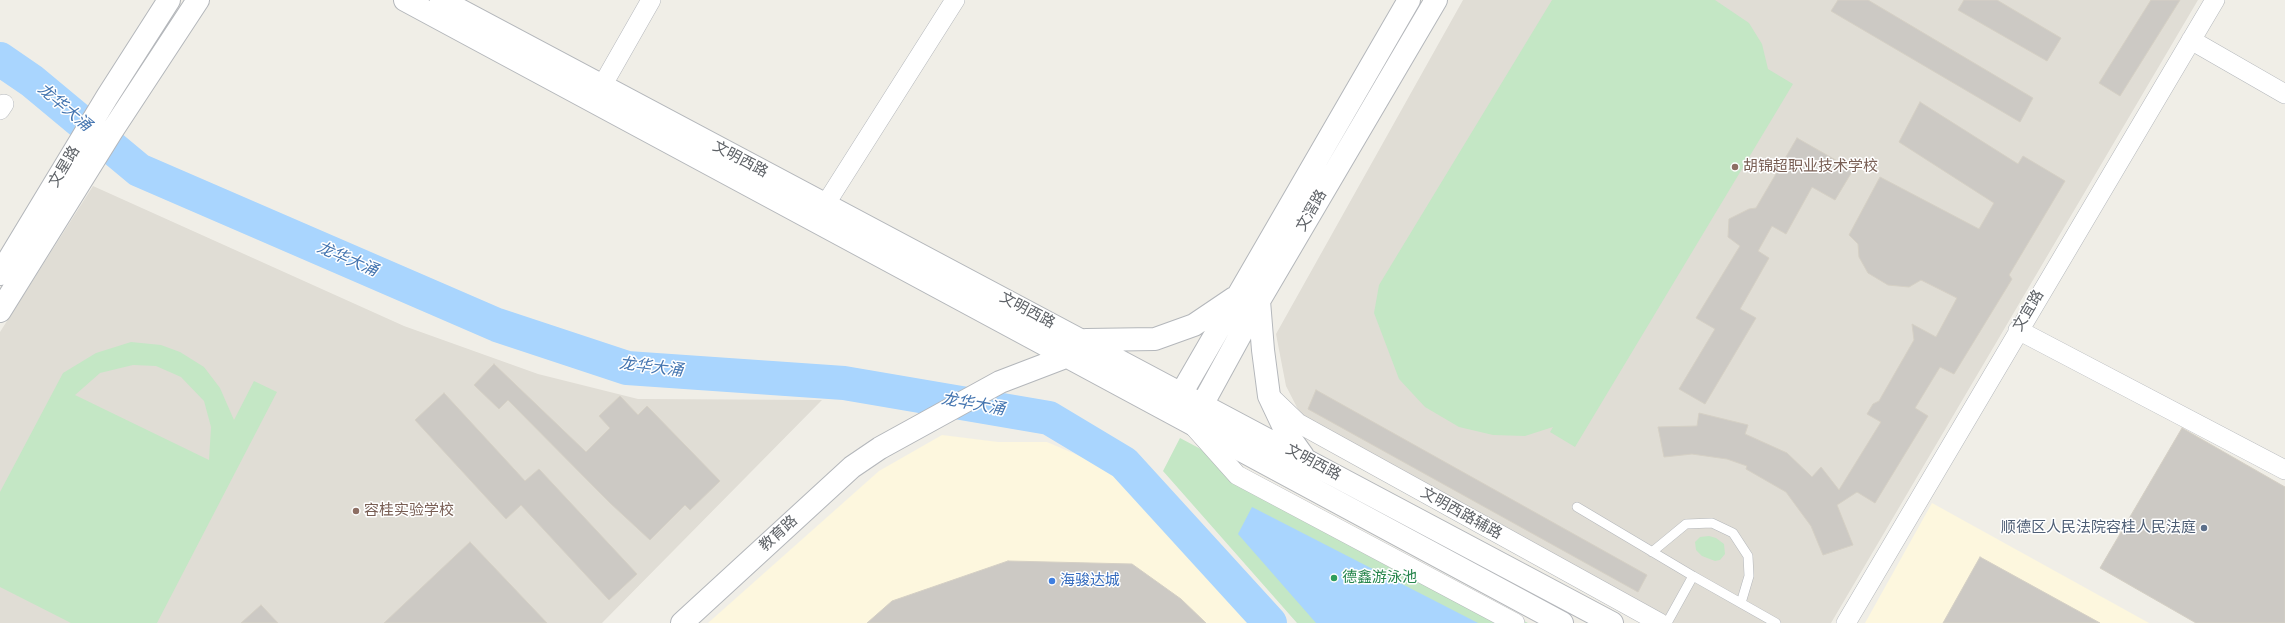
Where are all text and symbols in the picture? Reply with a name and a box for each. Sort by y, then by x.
water label: 龙华大涌 [33,80,95,136]
street label: 文明西路 [709,138,771,182]
street label: 文星路 [46,143,84,191]
place label: 胡锦超职业技术学校 [1743,158,1878,176]
marker: 胡锦超职业技术学校 [1730,162,1740,172]
street label: 文滘路 [1293,187,1331,235]
water label: 龙华大涌 [314,239,380,281]
street label: 文宜路 [2010,287,2048,335]
street label: 文明西路 [996,289,1058,333]
water label: 龙华大涌 [618,355,684,381]
water label: 龙华大涌 [940,390,1006,420]
street label: 文明西路 [1282,441,1344,485]
street label: 文明西路辅路 [1417,484,1505,544]
place label: 容桂实验学校 [364,502,454,520]
marker: 容桂实验学校 [351,506,361,516]
street label: 教育路 [756,512,802,556]
place label: 顺德区人民法院容桂人民法庭 [2001,519,2196,537]
marker: 顺德区人民法院容桂人民法庭 [2199,523,2209,533]
place label: 德鑫游泳池 [1342,569,1417,587]
place label: 海骏达城 [1060,572,1120,590]
marker: 德鑫游泳池 [1329,573,1339,583]
marker: 海骏达城 [1047,576,1057,586]

